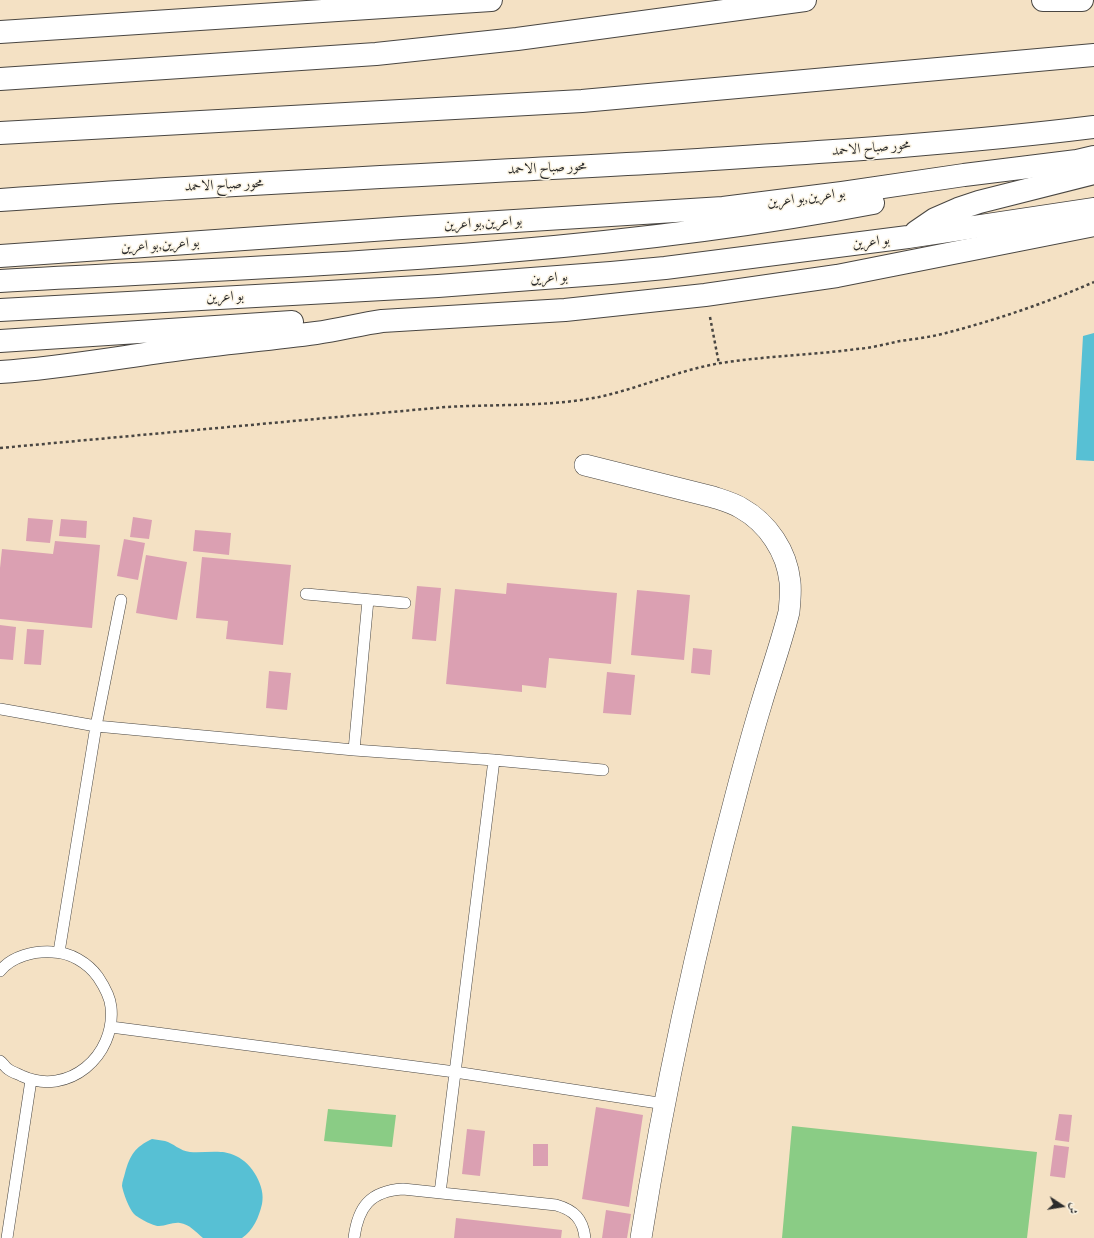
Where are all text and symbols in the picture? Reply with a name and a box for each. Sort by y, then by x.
street label: محور صباح الاحمد [831,136,911,160]
street label: محور صباح الاحمد [507,158,587,178]
street label: محور صباح الاحمد [184,175,264,195]
street label: بو اعرين,بو اعرين [766,185,846,211]
street label: بو اعرين,بو اعرين [443,213,523,233]
street label: بو اعرين [851,231,891,253]
street label: بو اعرين,بو اعرين [120,234,200,256]
street label: بو اعرين [530,268,568,288]
street label: بو اعرين [206,288,244,306]
north arrow [1042,1186,1082,1226]
text: ش [1066,1202,1082,1215]

